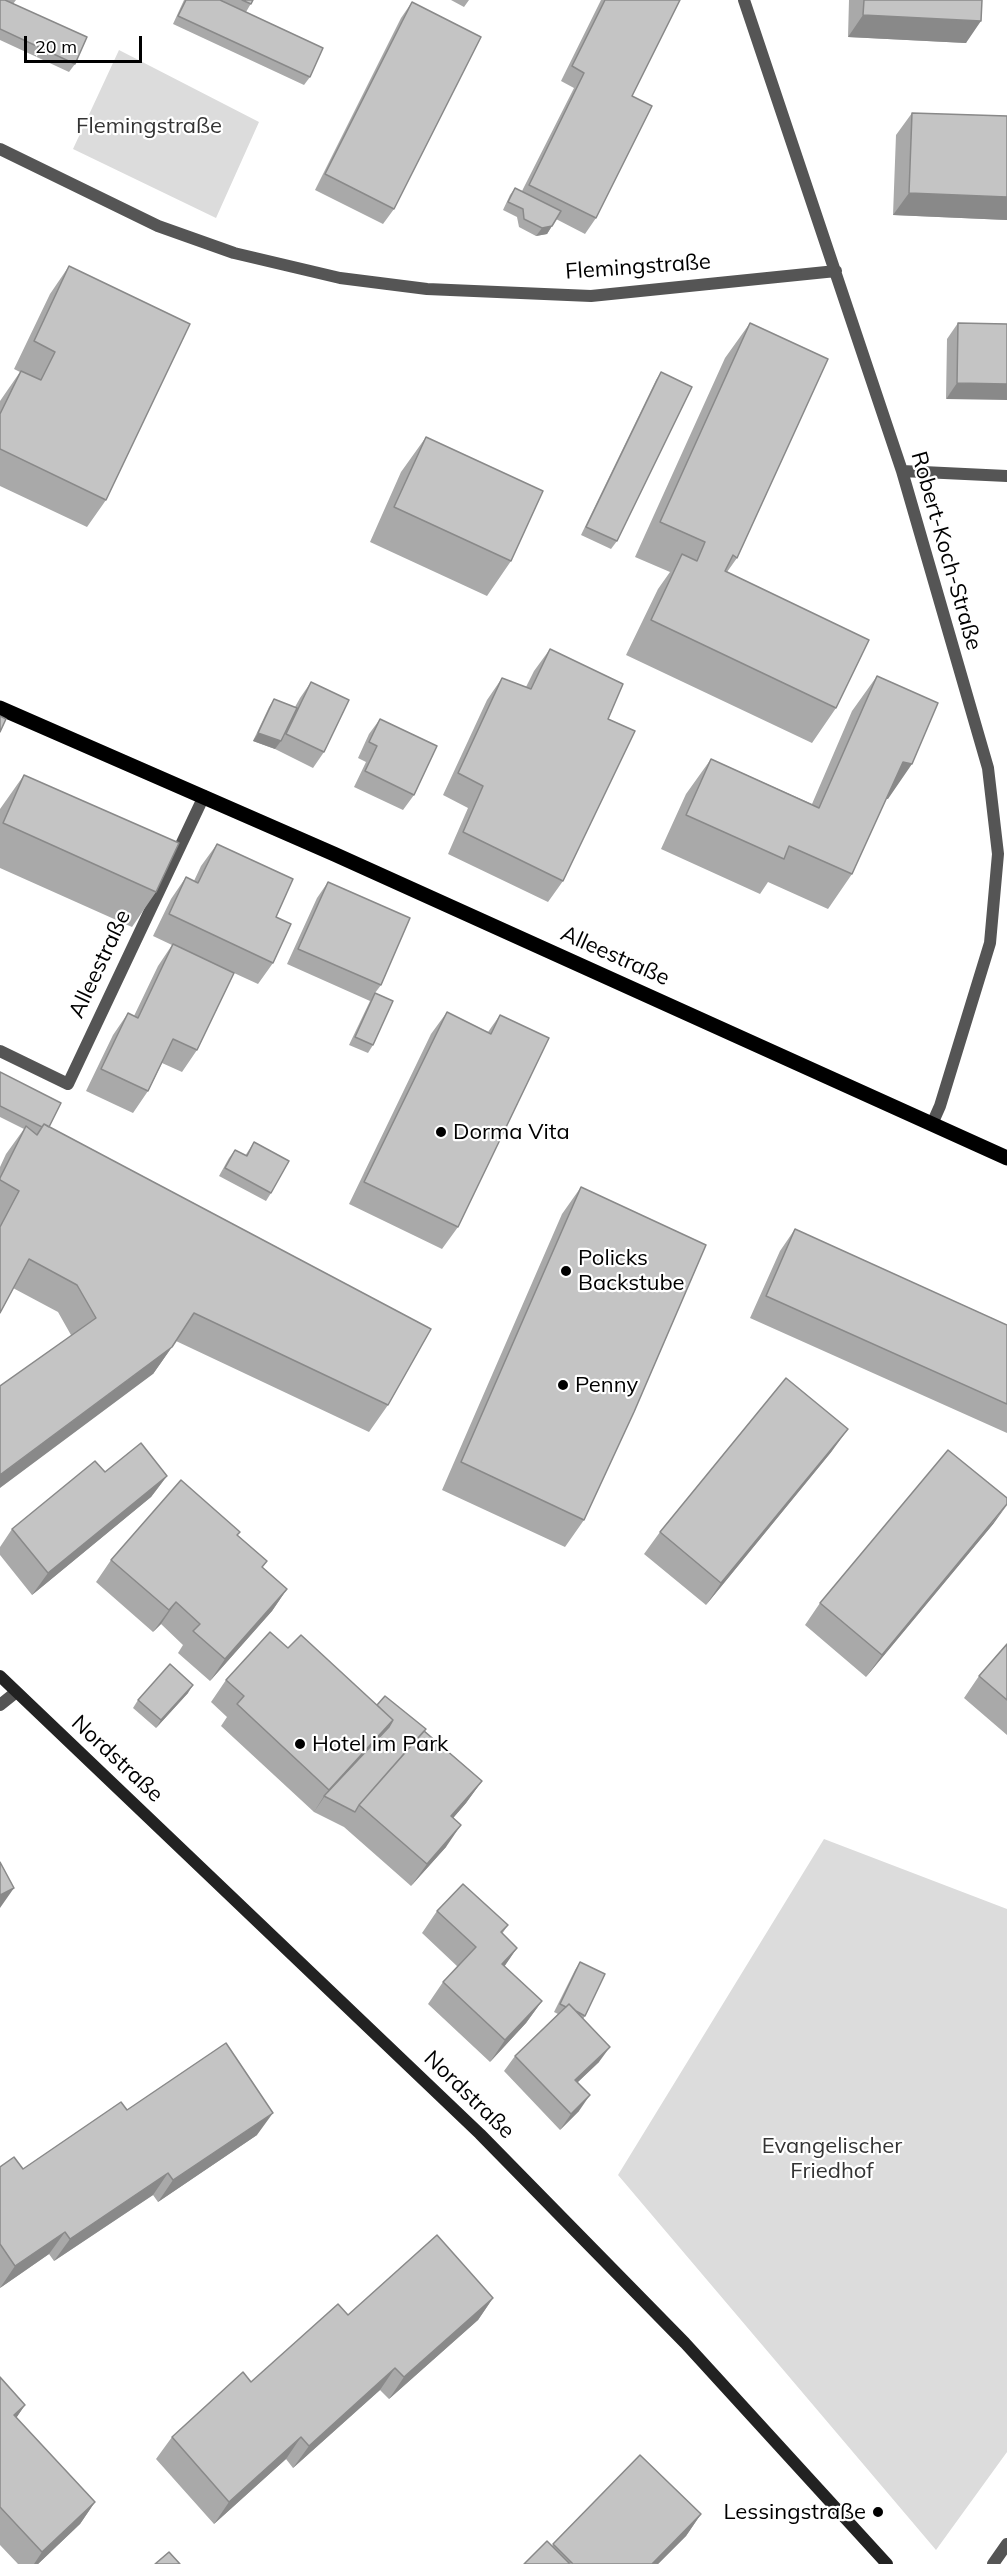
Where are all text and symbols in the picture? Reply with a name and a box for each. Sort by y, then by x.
scale bar [27,24,146,62]
text: 20 m [35,35,77,58]
park label: Flemingstraße [76,113,222,139]
street label: Flemingstraße [564,249,712,285]
street label: Robert-Koch-Straße [905,449,987,653]
street label: Alleestraße [64,906,136,1022]
street label: Alleestraße [557,920,673,992]
place label: Dorma Vita [453,1119,570,1145]
marker: Dorma Vita [434,1125,448,1139]
place label: Policks Backstube [578,1245,685,1296]
marker: Policks Backstube [559,1264,573,1278]
place label: Penny [575,1372,638,1398]
marker: Penny [556,1378,570,1392]
street label: Nordstraße [66,1710,168,1808]
place label: Hotel im Park [312,1731,448,1757]
marker: Hotel im Park [293,1737,307,1751]
street label: Nordstraße [418,2045,520,2145]
park label: Evangelischer Friedhof [762,2133,902,2184]
place label: Lessingstraße [723,2499,866,2525]
marker: Lessingstraße [871,2505,885,2519]

